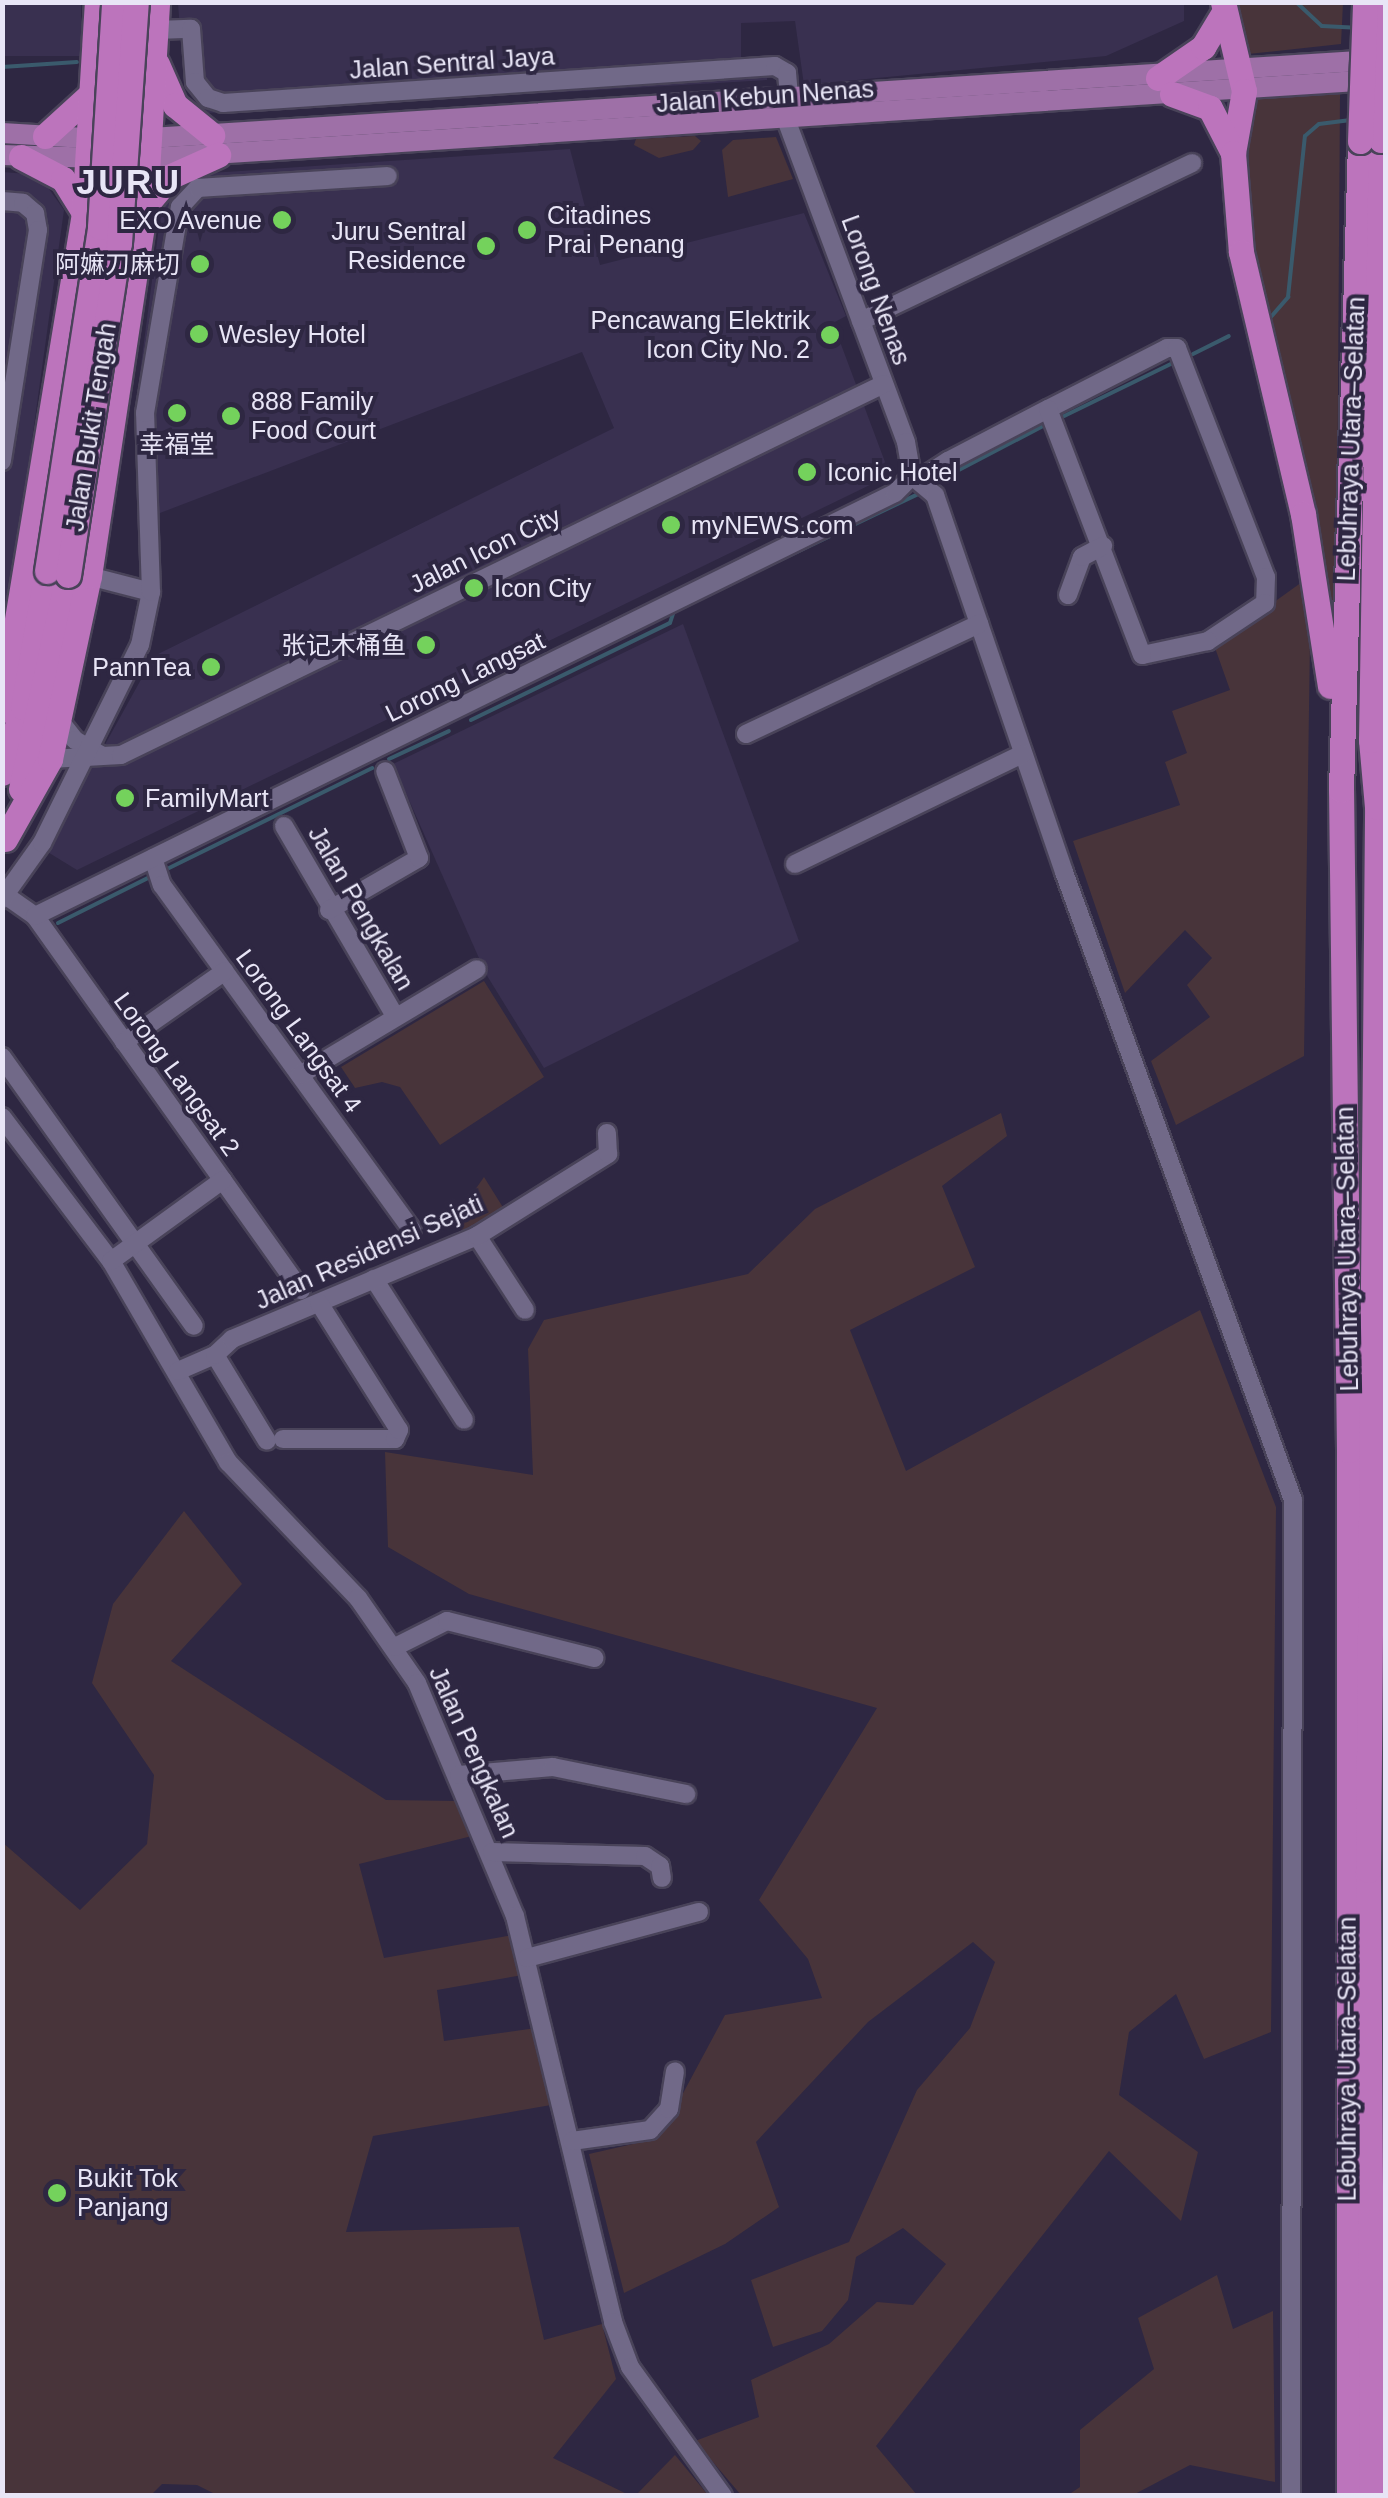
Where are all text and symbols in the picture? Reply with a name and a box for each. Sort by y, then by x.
street label: Jalan Sentral Jaya [348,41,556,85]
street label: Jalan Kebun Nenas [655,73,875,119]
district label: JURU [76,161,182,203]
place label: Citadines Prai Penang [547,201,685,260]
place label: EXO Avenue [118,205,262,235]
marker: EXO Avenue [271,209,293,231]
street label: Lorong Nenas [835,211,917,369]
place label: Juru Sentral Residence [331,217,466,276]
marker: Citadines Prai Penang [516,219,538,241]
marker: Juru Sentral Residence [475,235,497,257]
place label: 阿嫲刀麻切 [55,249,180,279]
marker: 阿嫲刀麻切 [189,253,211,275]
street label: Lebuhraya Utara–Selatan [1331,296,1371,582]
place label: Pencawang Elektrik Icon City No. 2 [590,306,810,365]
place label: Wesley Hotel [219,319,366,349]
street label: Jalan Bukit Tengah [60,320,122,534]
marker: Wesley Hotel [188,323,210,345]
marker: Pencawang Elektrik Icon City No. 2 [819,324,841,346]
place label: 888 Family Food Court [251,387,376,446]
marker: 幸福堂 [166,402,188,424]
marker: 888 Family Food Court [220,405,242,427]
place label: 幸福堂 [140,429,214,459]
place label: Iconic Hotel [827,457,958,487]
marker: Iconic Hotel [796,461,818,483]
street label: Jalan Icon City [405,501,565,599]
place label: myNEWS.com [691,510,854,540]
marker: myNEWS.com [660,514,682,536]
place label: Icon City [494,573,591,603]
marker: Icon City [463,577,485,599]
street label: Lorong Langsat [380,625,550,729]
place label: 张记木桶鱼 [281,630,406,660]
marker: 张记木桶鱼 [415,634,437,656]
place label: PannTea [92,652,191,682]
marker: PannTea [200,656,222,678]
place label: FamilyMart [145,783,269,813]
marker: FamilyMart [114,787,136,809]
street label: Jalan Pengkalan [302,820,420,996]
street label: Lorong Langsat 4 [230,943,368,1119]
street label: Lorong Langsat 2 [108,986,246,1162]
street label: Lebuhraya Utara–Selatan [1330,1106,1364,1392]
street label: Jalan Residensi Sejati [251,1188,487,1316]
street label: Jalan Pengkalan [423,1661,525,1843]
street label: Lebuhraya Utara–Selatan [1332,1917,1362,2201]
place label: Bukit Tok Panjang [77,2164,178,2223]
marker: Bukit Tok Panjang [46,2182,68,2204]

